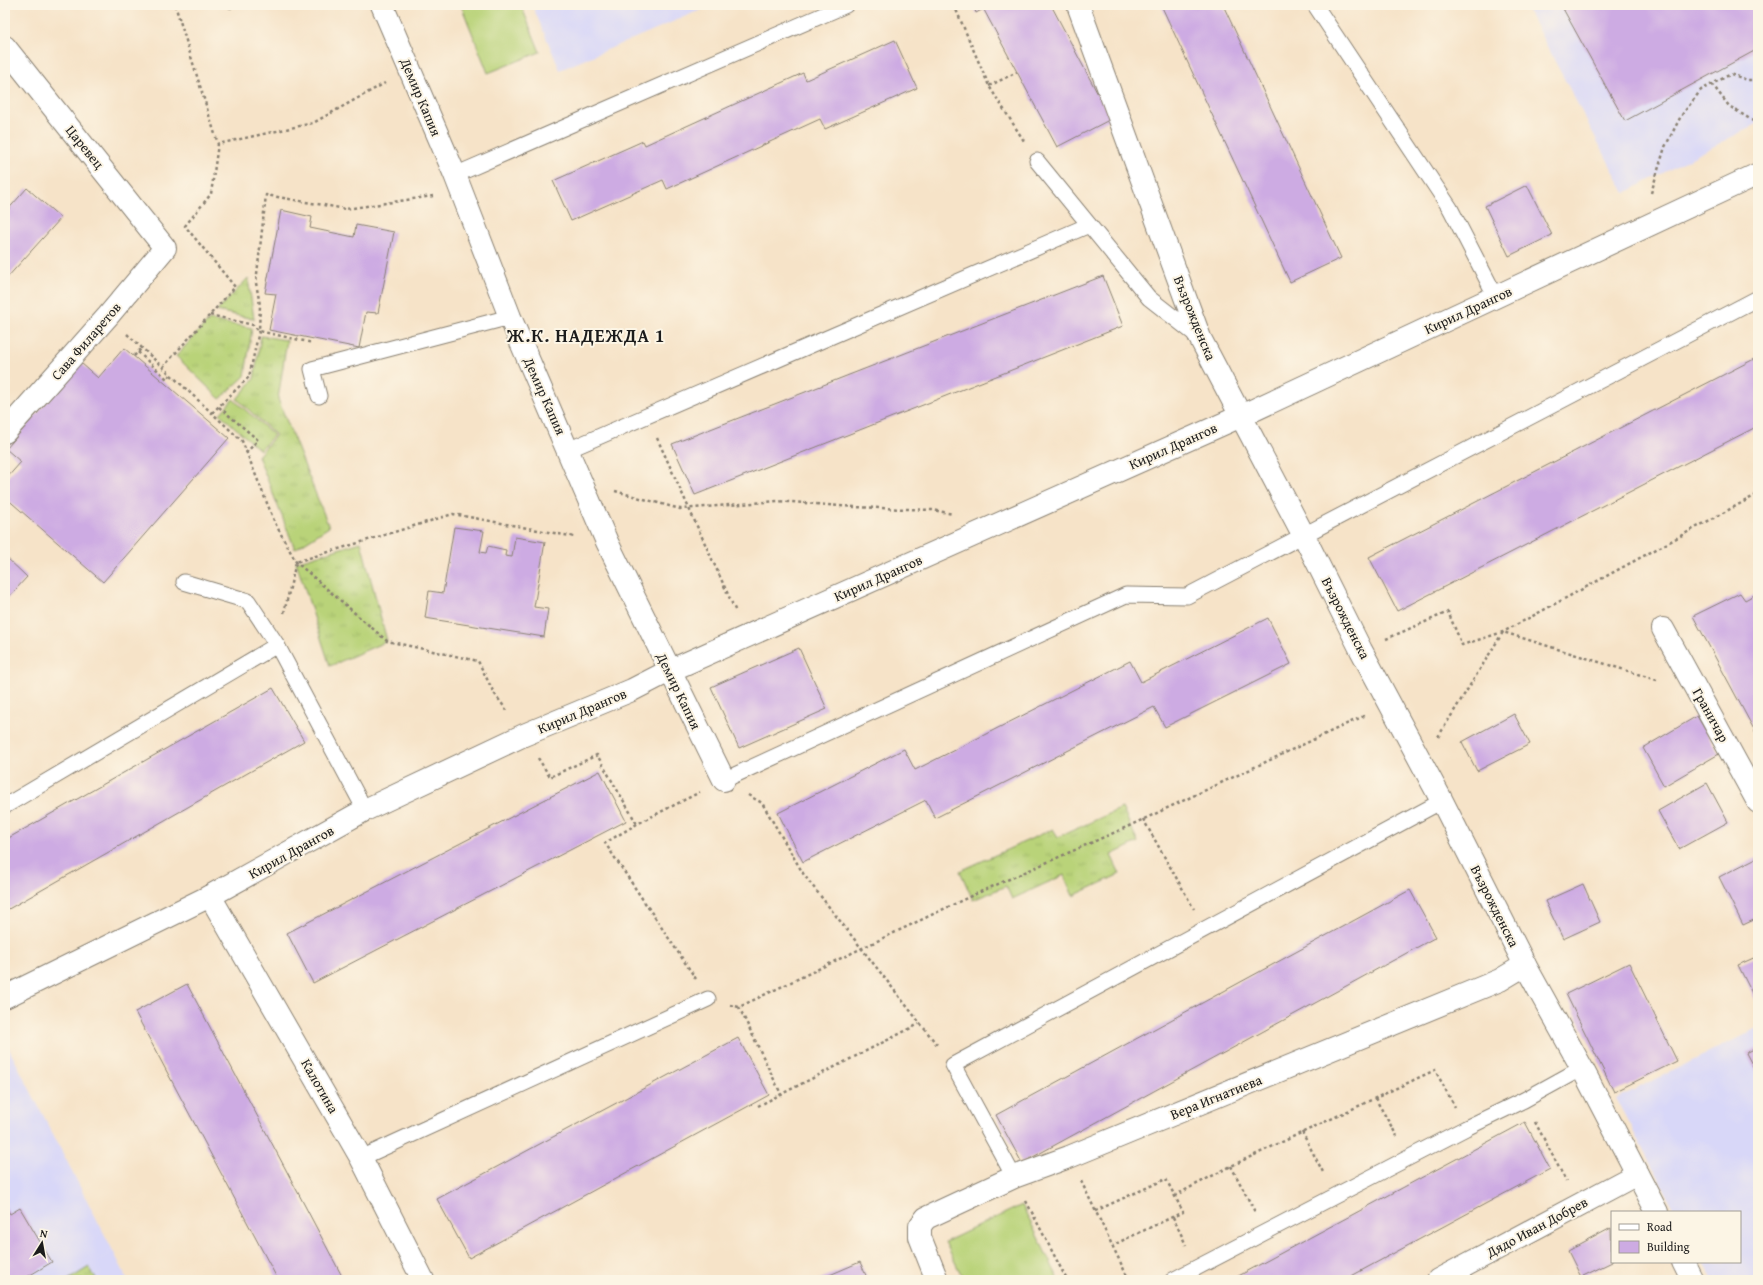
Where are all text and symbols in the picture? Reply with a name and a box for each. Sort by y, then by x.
street label: Демир Капия [395,54,446,139]
street label: Царевец [61,121,109,173]
street label: Възрожденска [1169,273,1221,364]
street label: Кирил Дрангов [1421,281,1515,339]
street label: Сава Филаретов [46,298,126,384]
district label: Ж.К. НАДЕЖДА 1 [506,322,665,349]
street label: Демир Капия [519,353,571,438]
street label: Кирил Дрангов [1126,418,1221,474]
street label: Кирил Дрангов [831,550,926,606]
street label: Възрожденска [1317,574,1375,663]
street label: Демир Капия [651,648,706,733]
street label: Кирил Дрангов [534,683,630,739]
street label: Граничар [1688,684,1734,746]
street label: Кирил Дрангов [245,820,337,884]
street label: Възрожденска [1466,862,1524,951]
street label: Калотина [296,1055,344,1117]
street label: Вера Игнатиева [1167,1069,1265,1124]
street label: Дядо Иван Добрев [1482,1192,1591,1263]
legend [1611,1211,1741,1263]
text: Road [1647,1218,1673,1235]
north arrow [22,1223,62,1263]
text: N [39,1225,50,1242]
text: Building [1647,1238,1690,1255]

